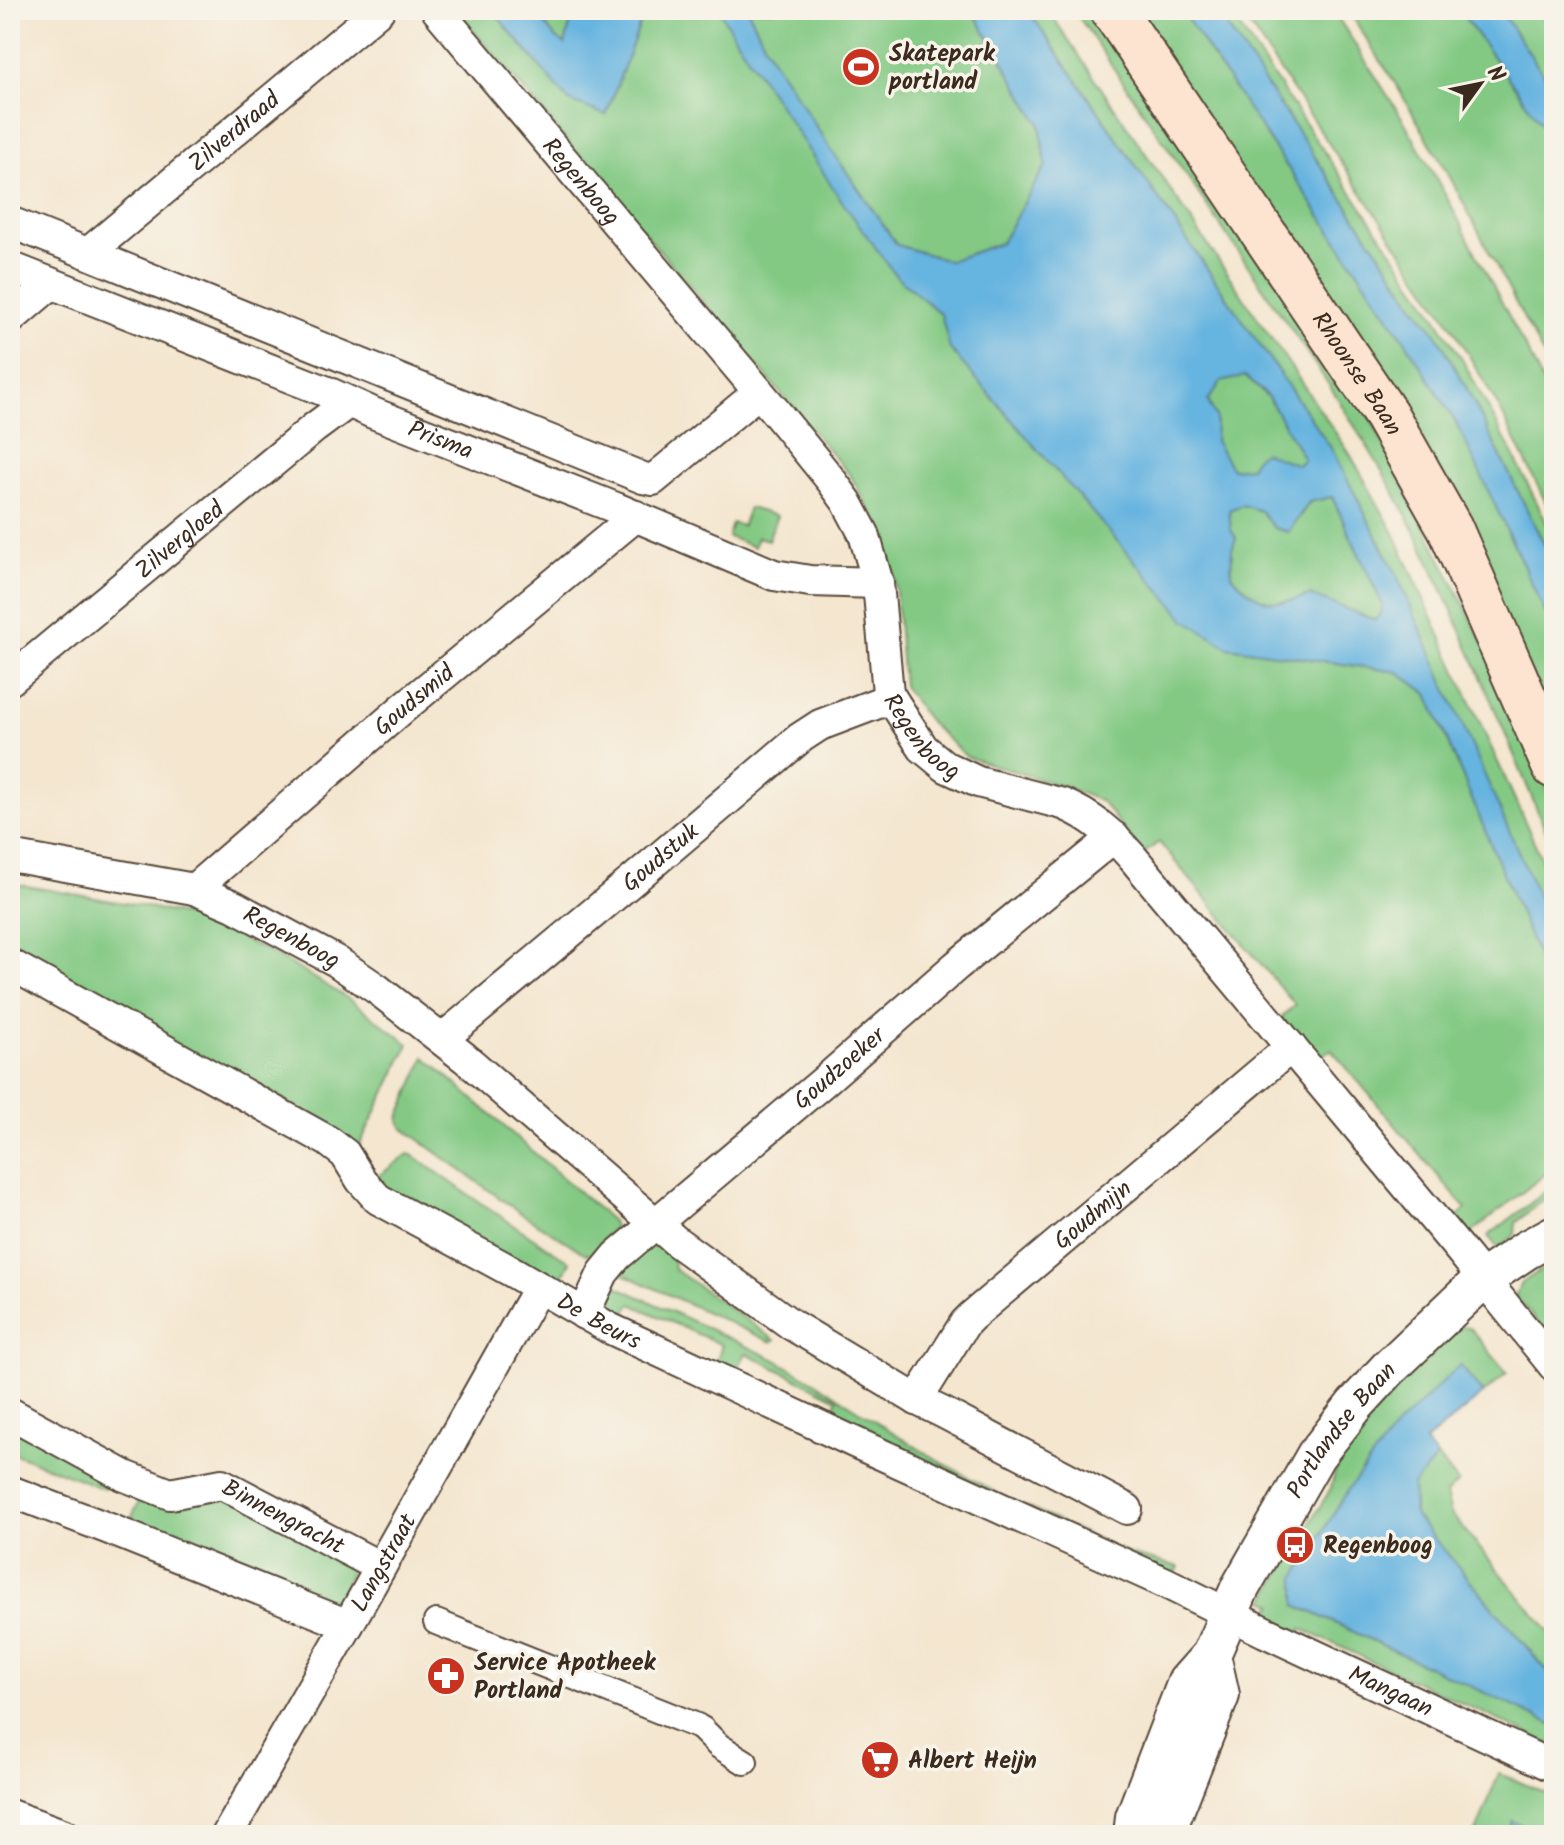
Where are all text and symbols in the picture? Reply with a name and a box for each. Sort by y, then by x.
place label: Skatepark portland [888,35,996,102]
north arrow [1440,44,1520,124]
sports icon: Skatepark portland [840,46,882,88]
text: N [1476,59,1513,90]
street label: Zilverdraad [180,82,290,183]
street label: Regenboog [531,129,629,235]
street label: Rhoonse Baan [1301,304,1412,444]
street label: Prisma [402,410,479,471]
street label: Zilvergloed [127,491,235,590]
street label: Goudsmid [365,654,465,747]
street label: Regenboog [872,686,966,792]
street label: Goudstuk [614,813,709,903]
street label: Regenboog [235,896,347,981]
street label: Goudzoeker [785,1017,896,1120]
street label: Goudmijn [1045,1171,1141,1261]
street label: De Beurs [548,1283,647,1361]
street label: Portlandse Baan [1277,1353,1407,1506]
street label: Binnengracht [215,1469,352,1566]
street label: Langstraat [341,1506,428,1620]
bus stop icon: Regenboog [1274,1524,1316,1566]
place label: Regenboog [1323,1527,1433,1566]
place label: Service Apotheek Portland [474,1644,656,1711]
pharmacy icon: Service Apotheek Portland [425,1655,467,1697]
street label: Mangaan [1341,1656,1439,1729]
supermarket icon: Albert Heijn [859,1739,901,1781]
place label: Albert Heijn [908,1742,1037,1781]

